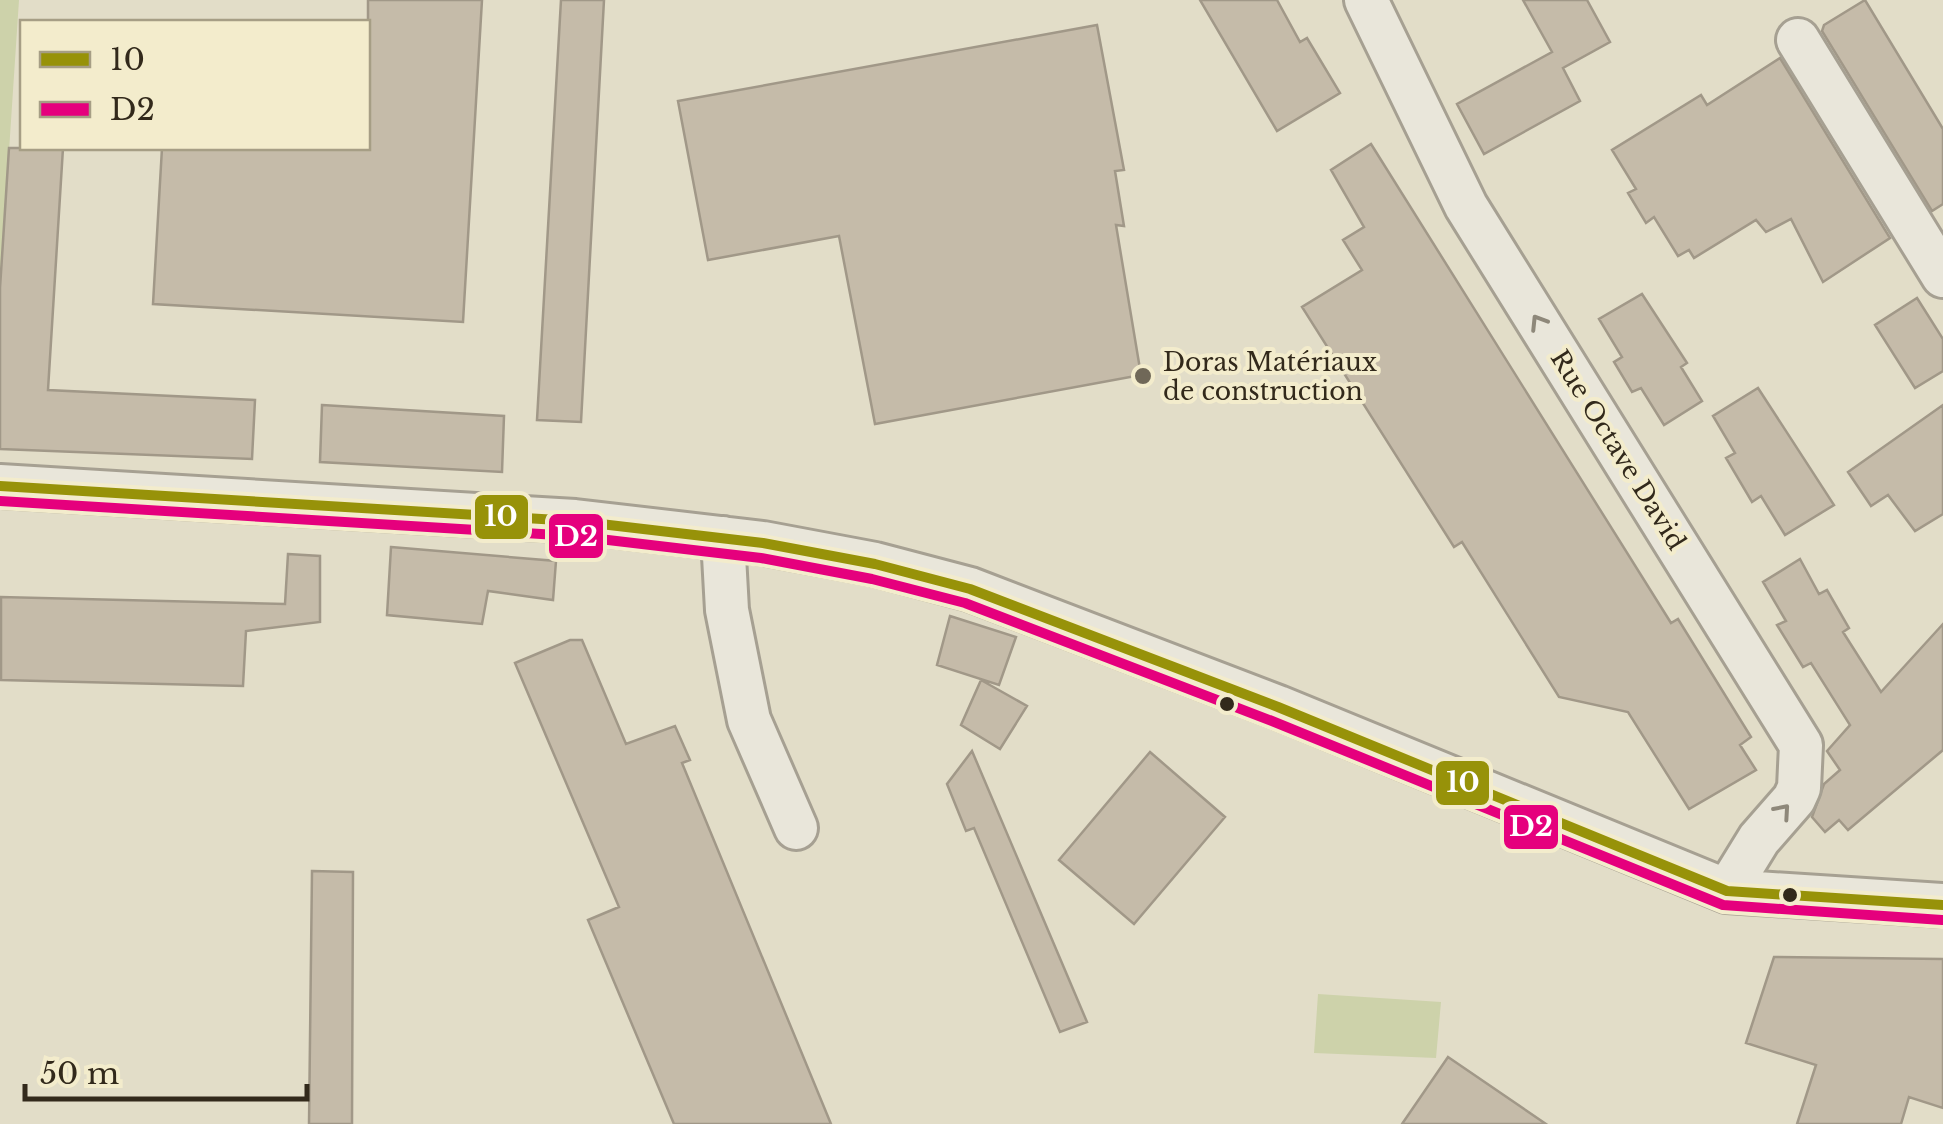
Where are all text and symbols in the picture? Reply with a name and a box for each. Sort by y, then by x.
legend [20,20,370,150]
text: 10 [110,41,145,78]
text: D2 [110,91,155,128]
one-way arrow [1531,315,1550,333]
street label: Rue Octave David [1544,344,1692,556]
place label: Doras Matériaux de construction [1163,347,1377,407]
marker: Doras Matériaux de construction [1132,365,1154,387]
line badge: 10 [473,493,530,541]
text: 10 [484,499,518,534]
line badge: D2 [547,512,605,560]
text: D2 [554,519,598,554]
unlabelled marker [1217,694,1237,714]
line badge: 10 [1434,759,1491,807]
text: 10 [1446,765,1480,800]
line badge: D2 [1502,803,1560,851]
one-way arrow [1771,805,1789,823]
text: D2 [1509,809,1553,844]
unlabelled marker [1780,885,1800,905]
scale bar [25,1039,308,1101]
text: 50 m [40,1055,119,1092]

